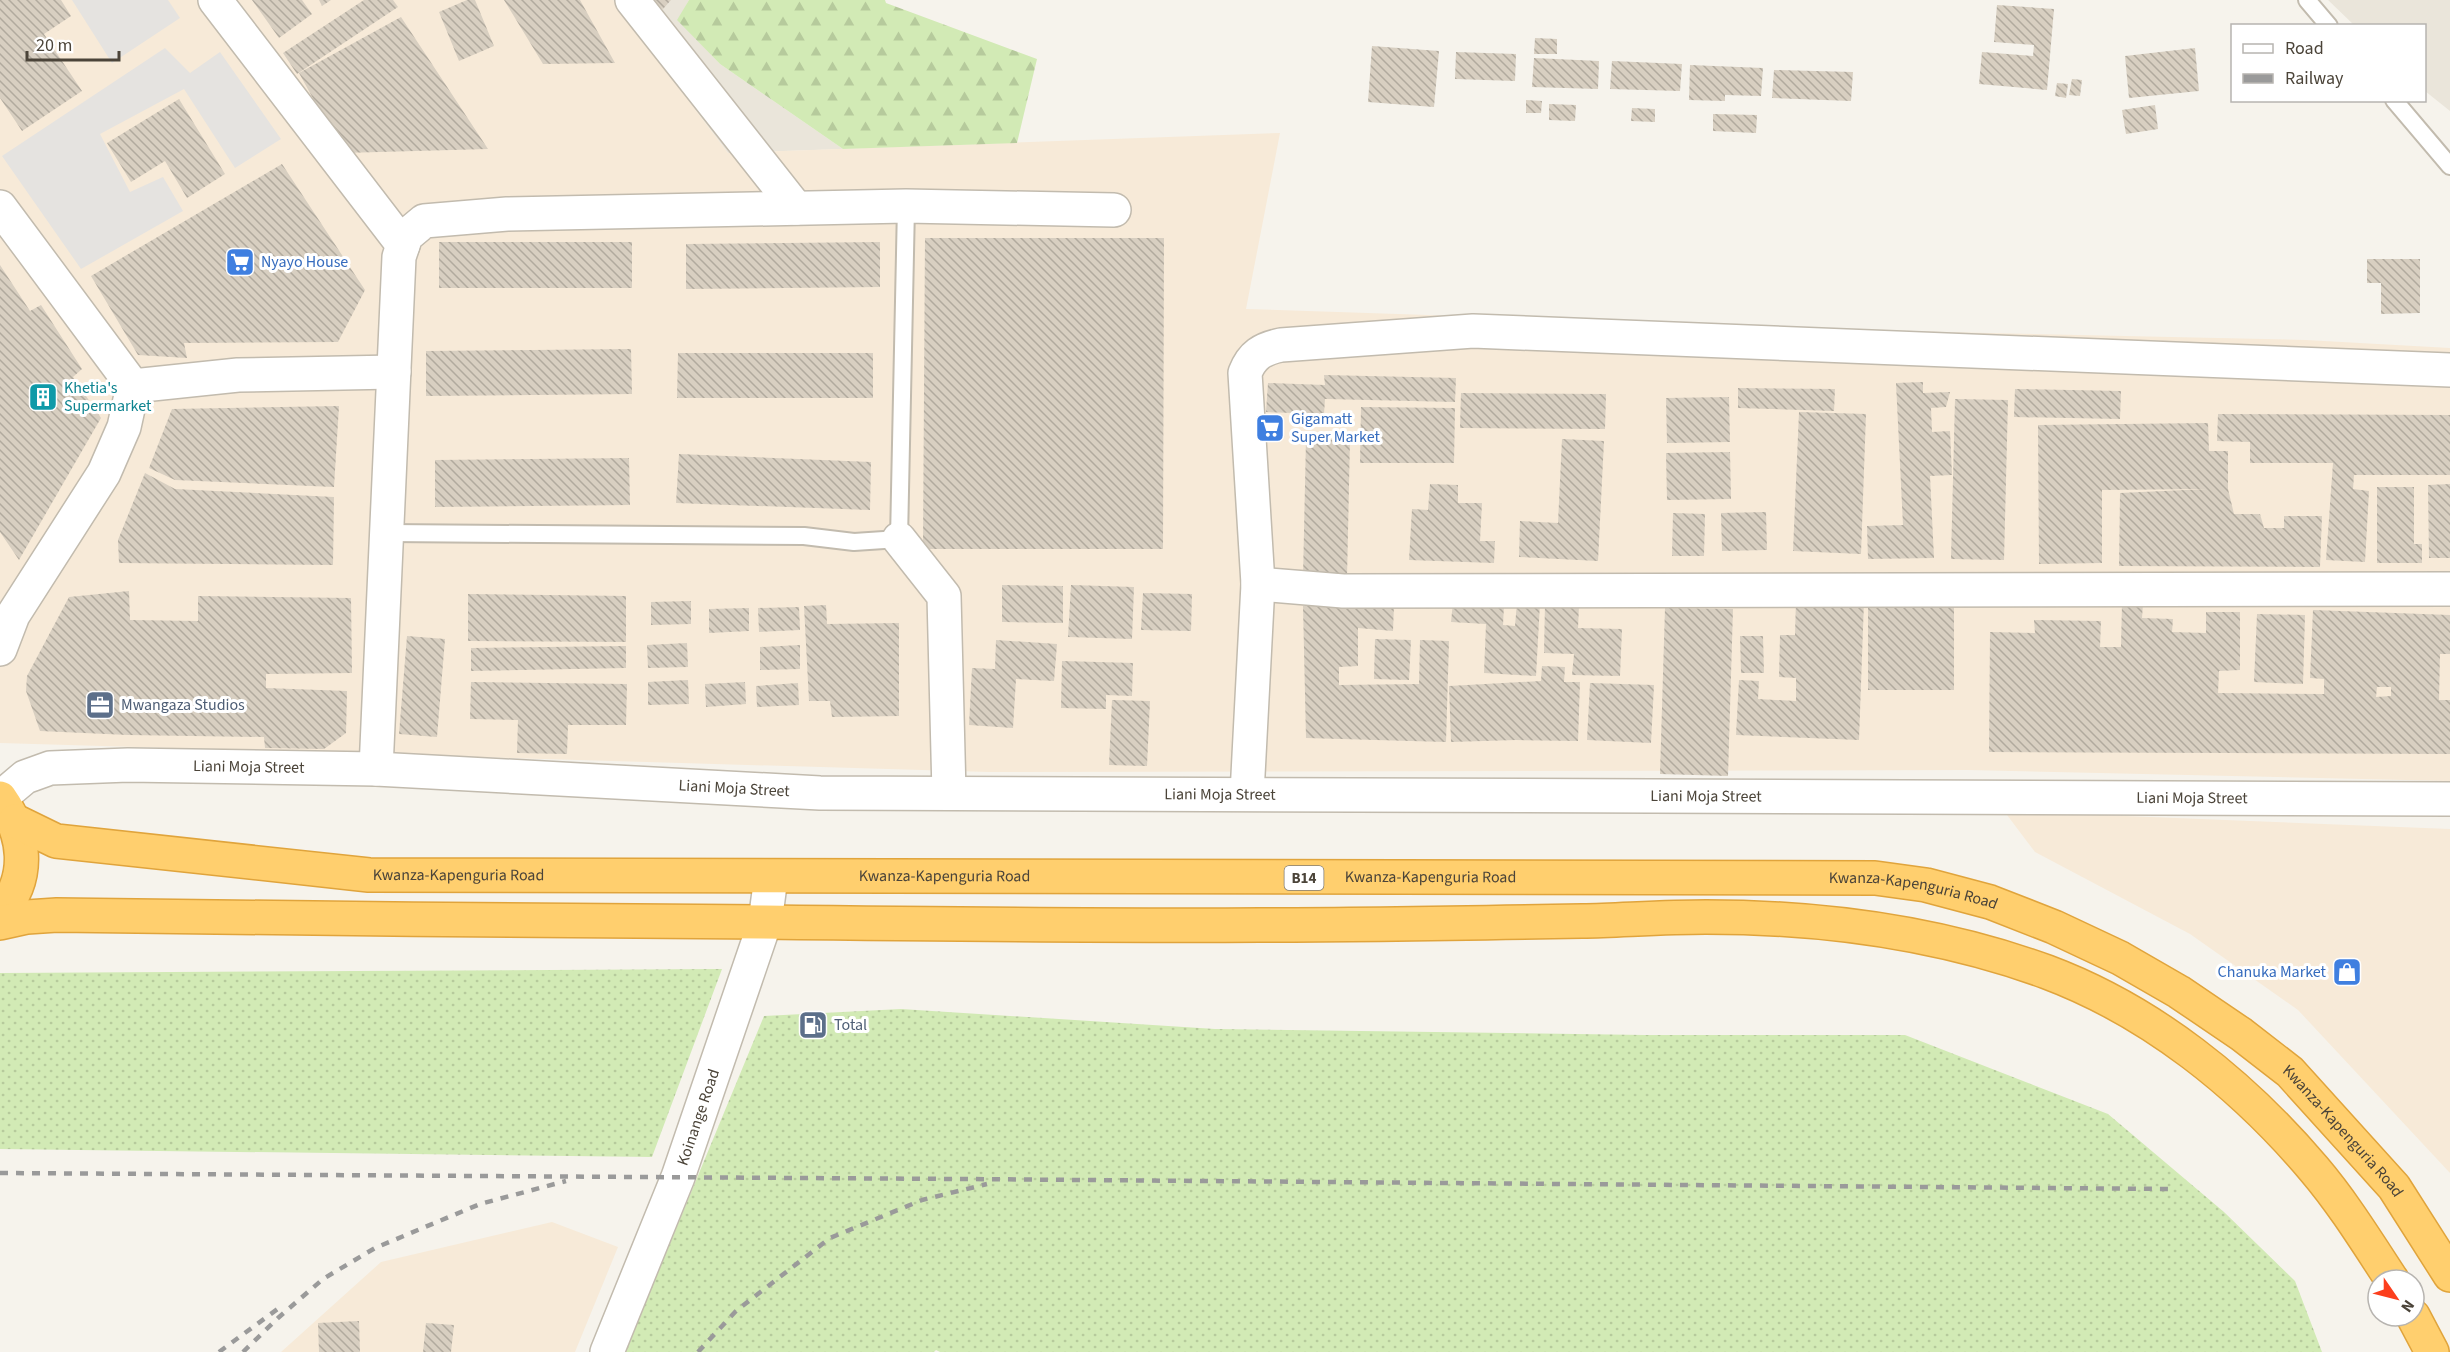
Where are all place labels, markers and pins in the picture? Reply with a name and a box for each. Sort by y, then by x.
supermarket icon: Nyayo House [224,246,256,278]
place label: Nyayo House [261,251,348,273]
place label: Khetia's Supermarket [64,377,152,417]
building icon: Khetia's Supermarket [27,381,59,413]
place label: Gigamatt Super Market [1291,408,1380,448]
supermarket icon: Gigamatt Super Market [1254,412,1286,444]
office icon: Mwangaza Studios [84,689,116,721]
place label: Mwangaza Studios [121,694,245,716]
shop icon: Chanuka Market [2331,956,2363,988]
place label: Chanuka Market [2218,961,2327,983]
fuel station icon: Total [797,1009,829,1041]
place label: Total [834,1014,867,1036]

